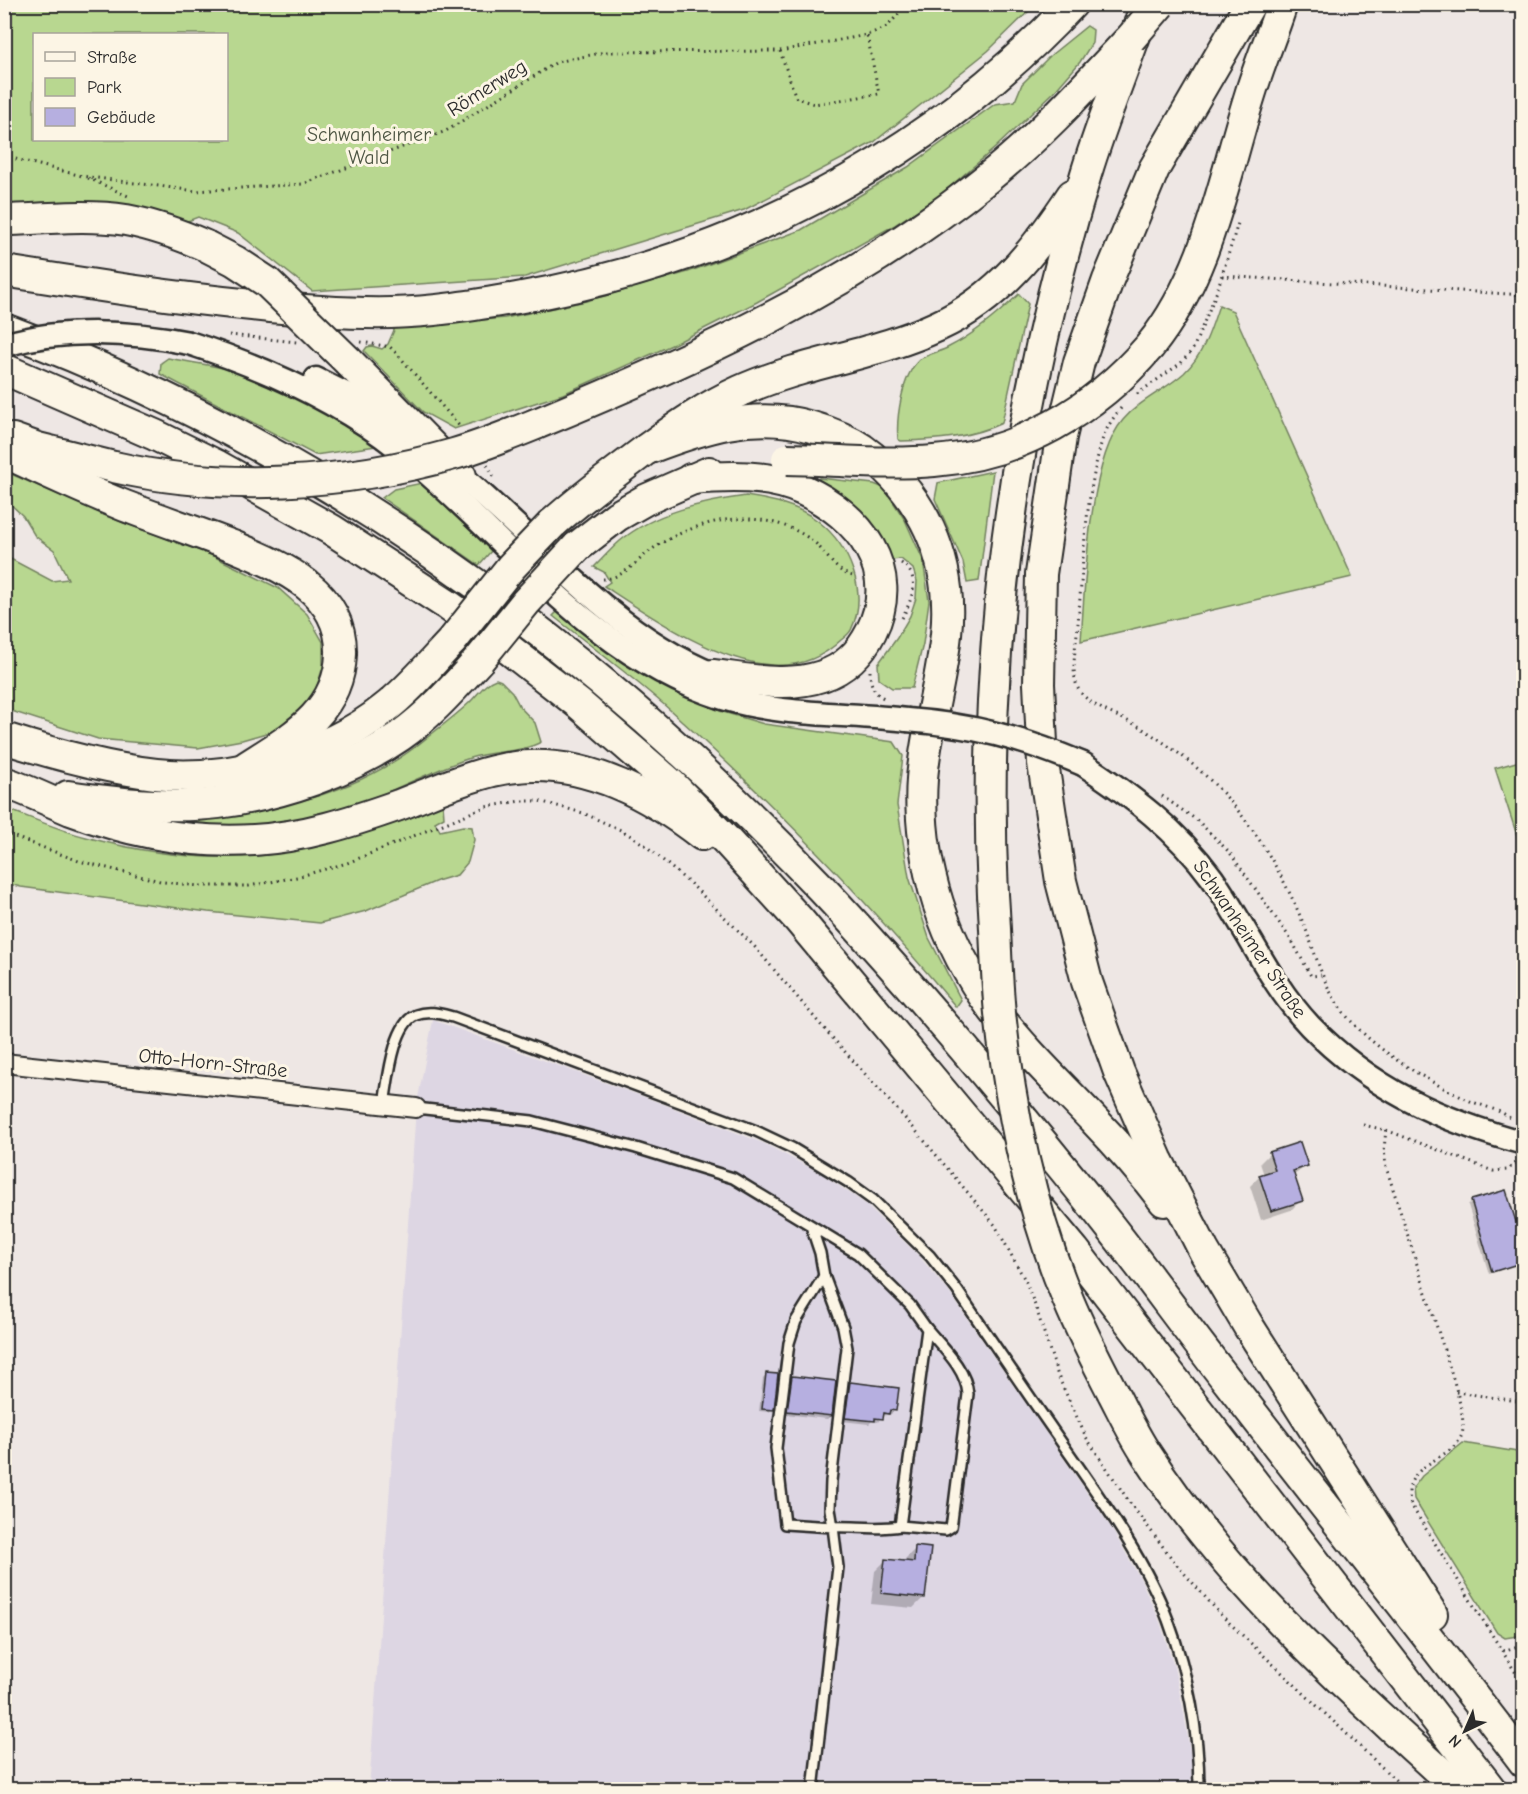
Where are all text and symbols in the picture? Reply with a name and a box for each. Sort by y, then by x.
legend [33,33,228,141]
text: Straße [87,47,137,68]
street label: Römerweg [443,55,531,121]
text: Park [87,77,122,98]
text: Gebäude [87,107,156,128]
park label: Schwanheimer Wald [307,123,431,169]
street label: Schwanheimer Straße [1188,855,1312,1023]
street label: Otto-Horn-Straße [137,1044,289,1082]
north arrow [1435,1701,1495,1761]
text: N [1445,1731,1465,1751]

